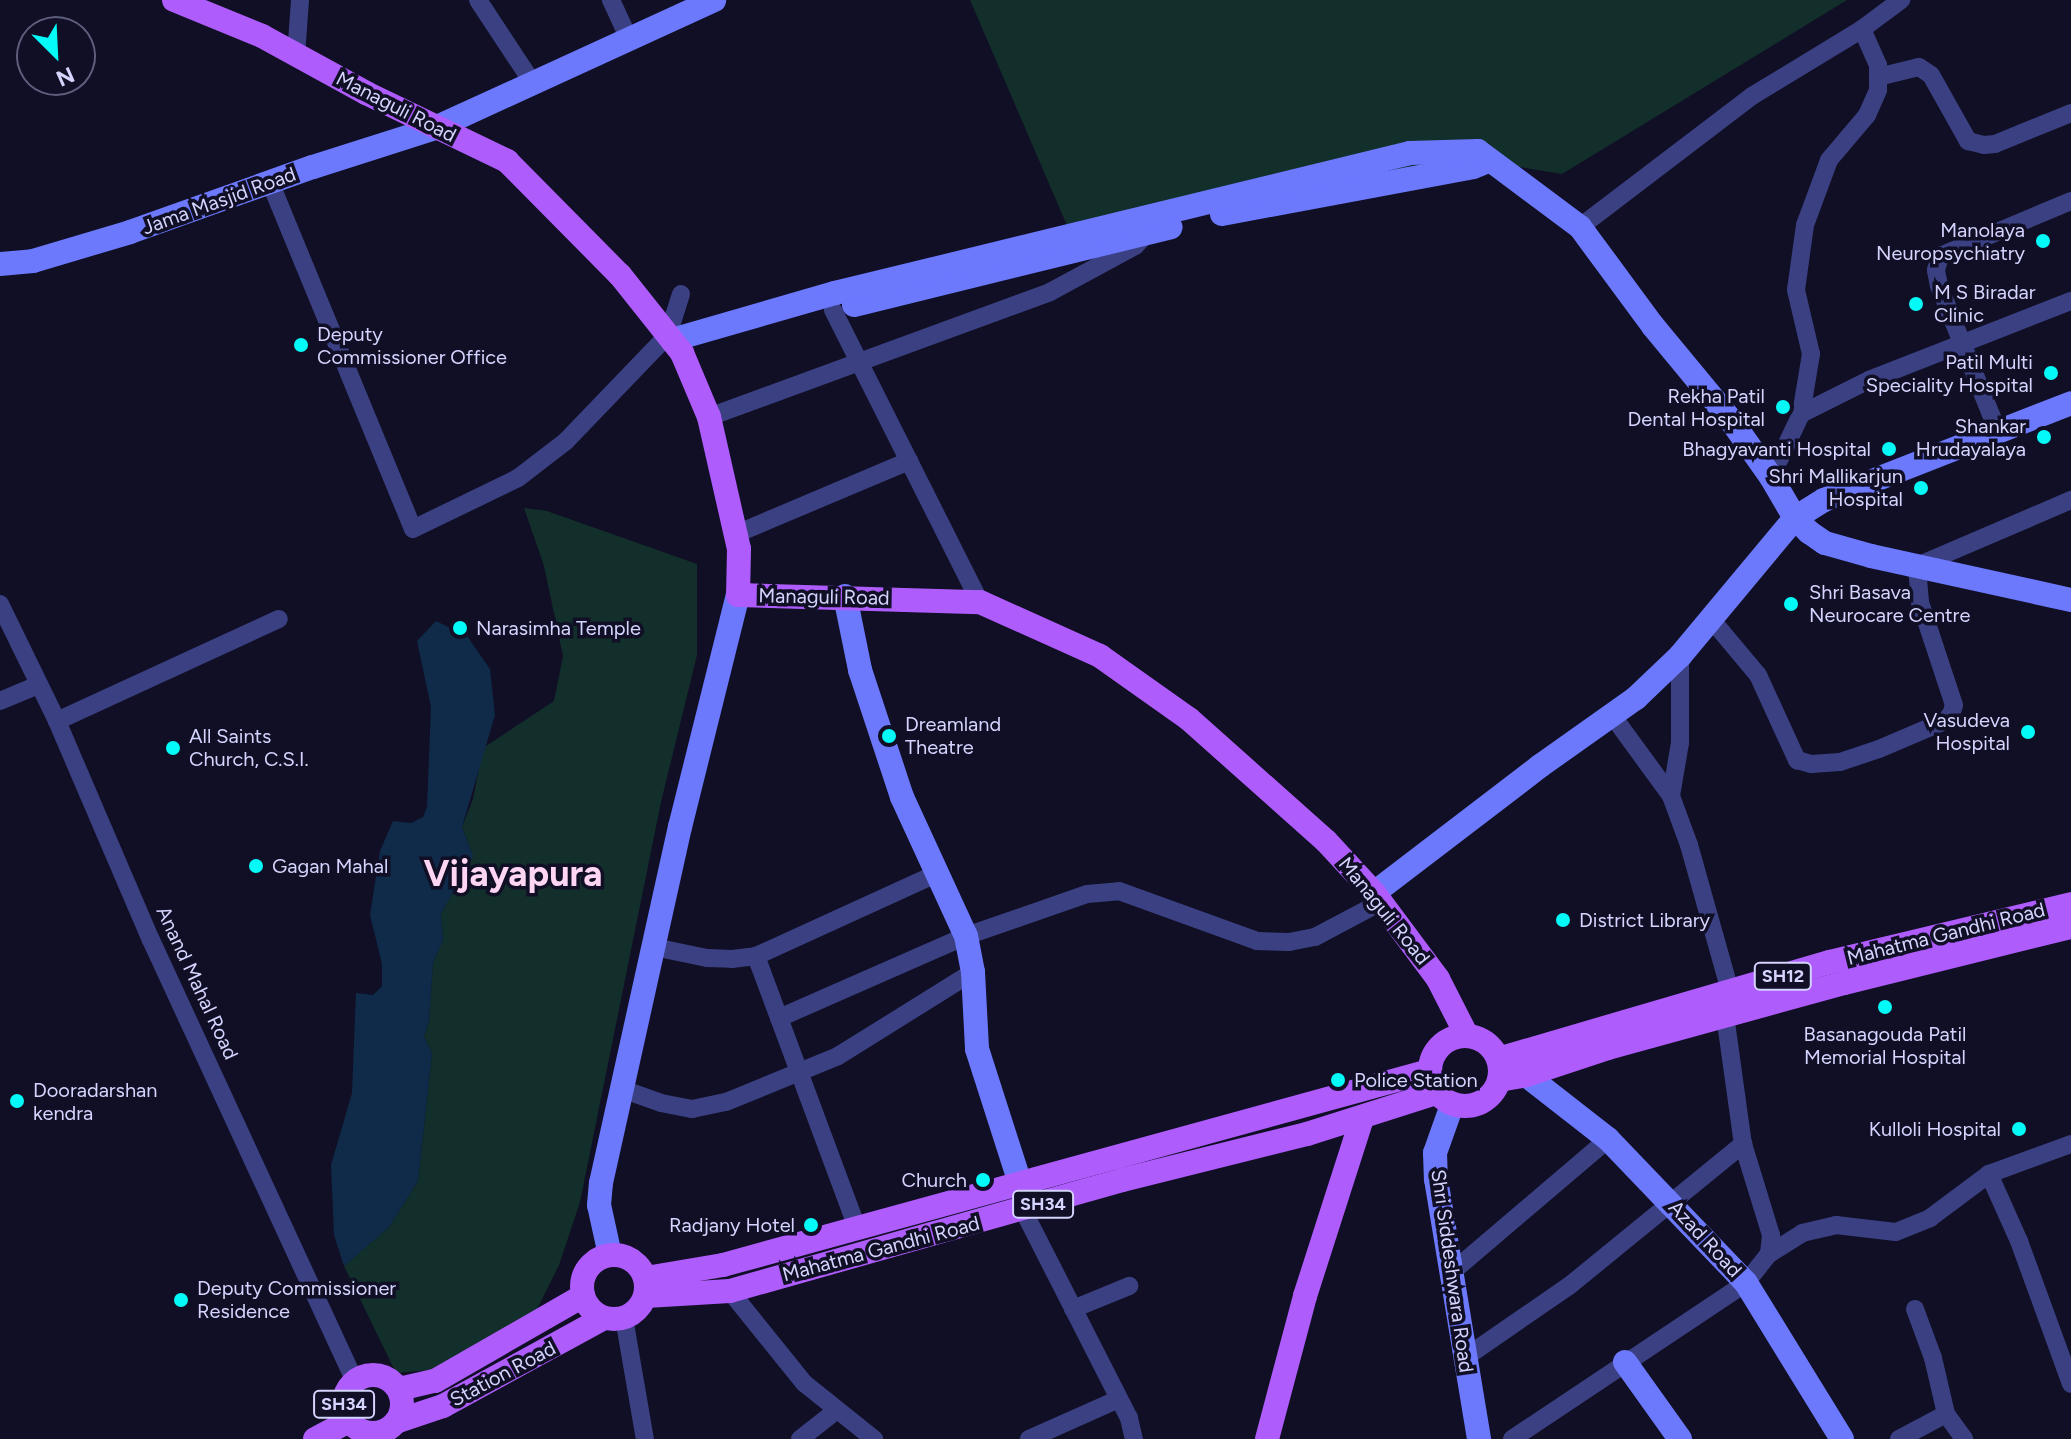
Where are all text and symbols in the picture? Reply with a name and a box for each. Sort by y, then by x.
north arrow [16,16,96,96]
text: N [52,61,78,92]
street label: Managuli Road [332,66,460,148]
street label: Jama Masjid Road [139,162,299,240]
place label: Manolaya Neuropsychiatry [1876,218,2025,265]
marker: Manolaya Neuropsychiatry [2032,230,2054,252]
place label: M S Biradar Clinic [1934,280,2036,327]
marker: M S Biradar Clinic [1905,293,1927,315]
place label: Deputy Commissioner Office [317,322,507,369]
marker: Deputy Commissioner Office [292,336,310,354]
place label: Patil Multi Speciality Hospital [1866,350,2033,397]
marker: Patil Multi Speciality Hospital [2040,362,2062,384]
place label: Rekha Patil Dental Hospital [1628,384,1765,431]
marker: Rekha Patil Dental Hospital [1772,396,1794,418]
place label: Shankar Hrudayalaya [1916,414,2026,461]
marker: Shankar Hrudayalaya [2033,426,2055,448]
place label: Bhagyavanti Hospital [1682,437,1871,461]
marker: Bhagyavanti Hospital [1878,438,1900,460]
place label: Shri Mallikarjun Hospital [1769,464,1903,511]
marker: Shri Mallikarjun Hospital [1910,477,1932,499]
place label: Shri Basava Neurocare Centre [1809,580,1970,627]
street label: Managuli Road [758,584,890,610]
marker: Shri Basava Neurocare Centre [1780,593,1802,615]
place label: Narasimha Temple [476,616,641,640]
marker: Narasimha Temple [451,619,469,637]
place label: Vasudeva Hospital [1924,708,2010,755]
place label: Dreamland Theatre [905,712,1001,759]
marker: Vasudeva Hospital [2017,721,2039,743]
place label: All Saints Church, C.S.I. [189,724,309,771]
marker: Dreamland Theatre [880,727,898,745]
marker: All Saints Church, C.S.I. [164,739,182,757]
district label: Vijayapura [424,852,602,896]
street label: Managuli Road [1333,852,1435,970]
place label: Gagan Mahal [272,854,388,878]
marker: Gagan Mahal [247,857,265,875]
street label: Mahatma Gandhi Road [1844,898,2048,970]
street label: Anand Mahal Road [151,902,243,1064]
place label: District Library [1579,908,1710,932]
marker: District Library [1554,911,1572,929]
road number: SH12 [1753,962,1813,990]
marker: Basanagouda Patil Memorial Hospital [1874,996,1896,1018]
place label: Basanagouda Patil Memorial Hospital [1804,1022,1966,1069]
place label: Police Station [1354,1068,1478,1092]
marker: Police Station [1329,1071,1347,1089]
place label: Dooradarshan kendra [33,1078,157,1125]
marker: Dooradarshan kendra [8,1092,26,1110]
place label: Kulloli Hospital [1869,1117,2001,1141]
marker: Kulloli Hospital [2008,1118,2030,1140]
place label: Church [902,1168,967,1192]
street label: Shri Siddeshwara Road [1426,1168,1478,1374]
marker: Church [974,1171,992,1189]
road number: SH34 [1011,1190,1075,1218]
street label: Azad Road [1663,1196,1747,1282]
street label: Mahatma Gandhi Road [780,1211,982,1287]
place label: Radjany Hotel [669,1213,795,1237]
marker: Radjany Hotel [802,1216,820,1234]
place label: Deputy Commissioner Residence [197,1276,396,1323]
marker: Deputy Commissioner Residence [172,1291,190,1309]
street label: Station Road [446,1336,560,1412]
road number: SH34 [312,1390,376,1418]

